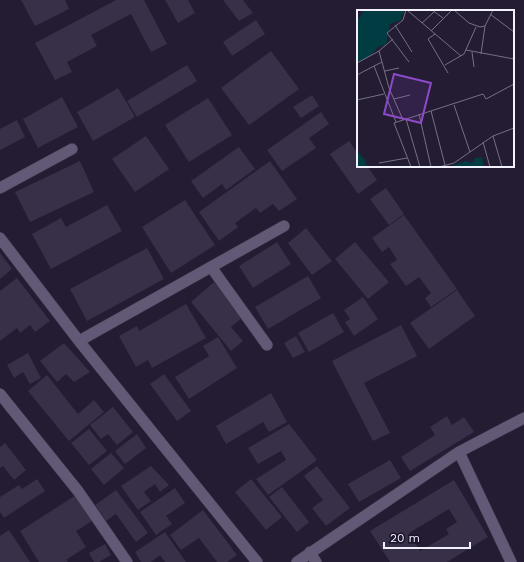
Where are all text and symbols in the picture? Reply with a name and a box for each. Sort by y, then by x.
inset map [357,10,514,167]
scale bar [384,524,470,550]
text: 20 m [390,531,420,545]

